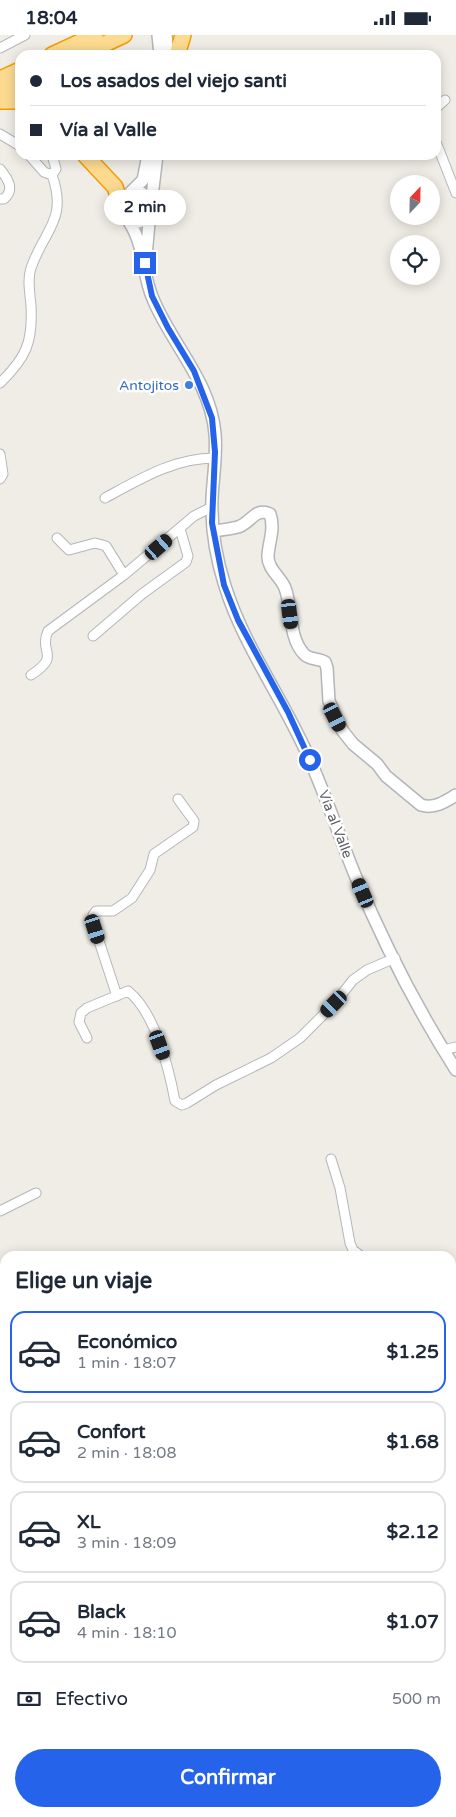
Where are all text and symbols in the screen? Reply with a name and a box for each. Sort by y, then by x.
text: 18:04 [25,7,78,29]
text: Los asados del viejo santi [60,70,287,92]
text: Vía al Valle [60,119,157,141]
north arrow [390,175,440,225]
map controls [390,175,440,285]
callout: 2 min [104,191,186,225]
text: 2 min [124,197,166,217]
button: locate [390,235,440,285]
route end [134,252,156,274]
place label: Antojitos [119,377,179,394]
marker: Antojitos [183,379,195,391]
car [142,531,175,563]
car [280,598,299,630]
car [321,700,348,734]
route start [299,749,321,771]
street label: Vía al Valle [315,788,356,861]
car [350,876,375,910]
car [83,912,106,946]
car [318,988,349,1020]
car [147,1028,172,1062]
text: Elige un viaje [15,1268,152,1294]
icon: car [17,1330,62,1375]
text: Económico [77,1331,177,1353]
text: $1.25 [387,1341,439,1363]
text: 1 min · 18:07 [77,1353,176,1373]
icon: car [17,1420,62,1465]
text: Confort [77,1421,146,1443]
text: $1.68 [387,1431,439,1453]
text: 2 min · 18:08 [77,1443,176,1463]
icon: car [17,1510,62,1555]
text: XL [77,1511,101,1533]
text: $2.12 [387,1521,439,1543]
text: 3 min · 18:09 [77,1533,176,1553]
icon: car [17,1600,62,1645]
text: Black [77,1601,126,1623]
text: $1.07 [387,1611,439,1633]
text: 4 min · 18:10 [77,1623,176,1643]
icon: cash [15,1685,43,1713]
text: Efectivo [55,1688,128,1710]
text: 500 m [392,1689,441,1709]
button: Confirmar [15,1749,441,1807]

